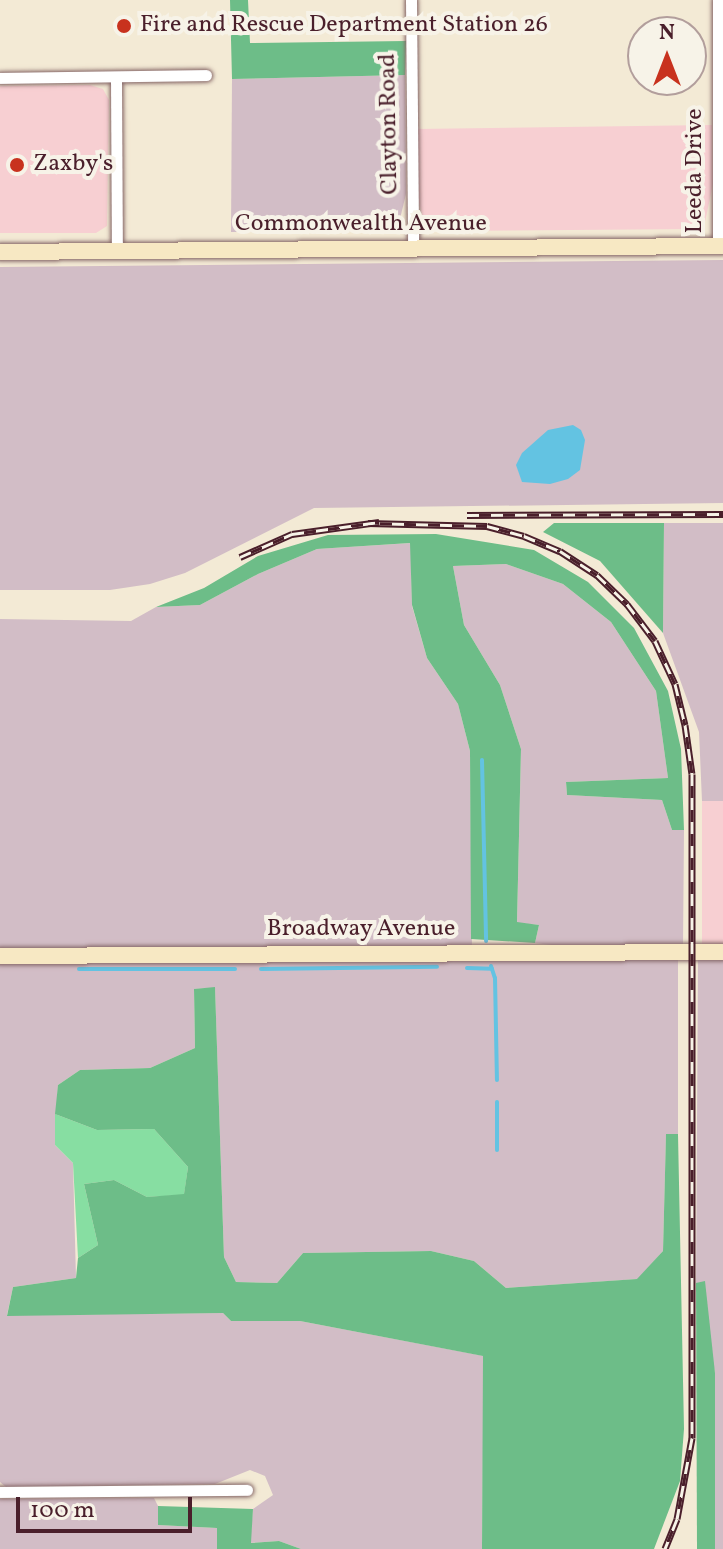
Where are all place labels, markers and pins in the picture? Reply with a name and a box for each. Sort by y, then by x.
place label: Fire and Rescue Department Station 26 [140,12,548,40]
marker: Fire and Rescue Department Station 26 [115,17,133,35]
place label: Zaxby's [33,151,113,179]
marker: Zaxby's [8,156,26,174]

